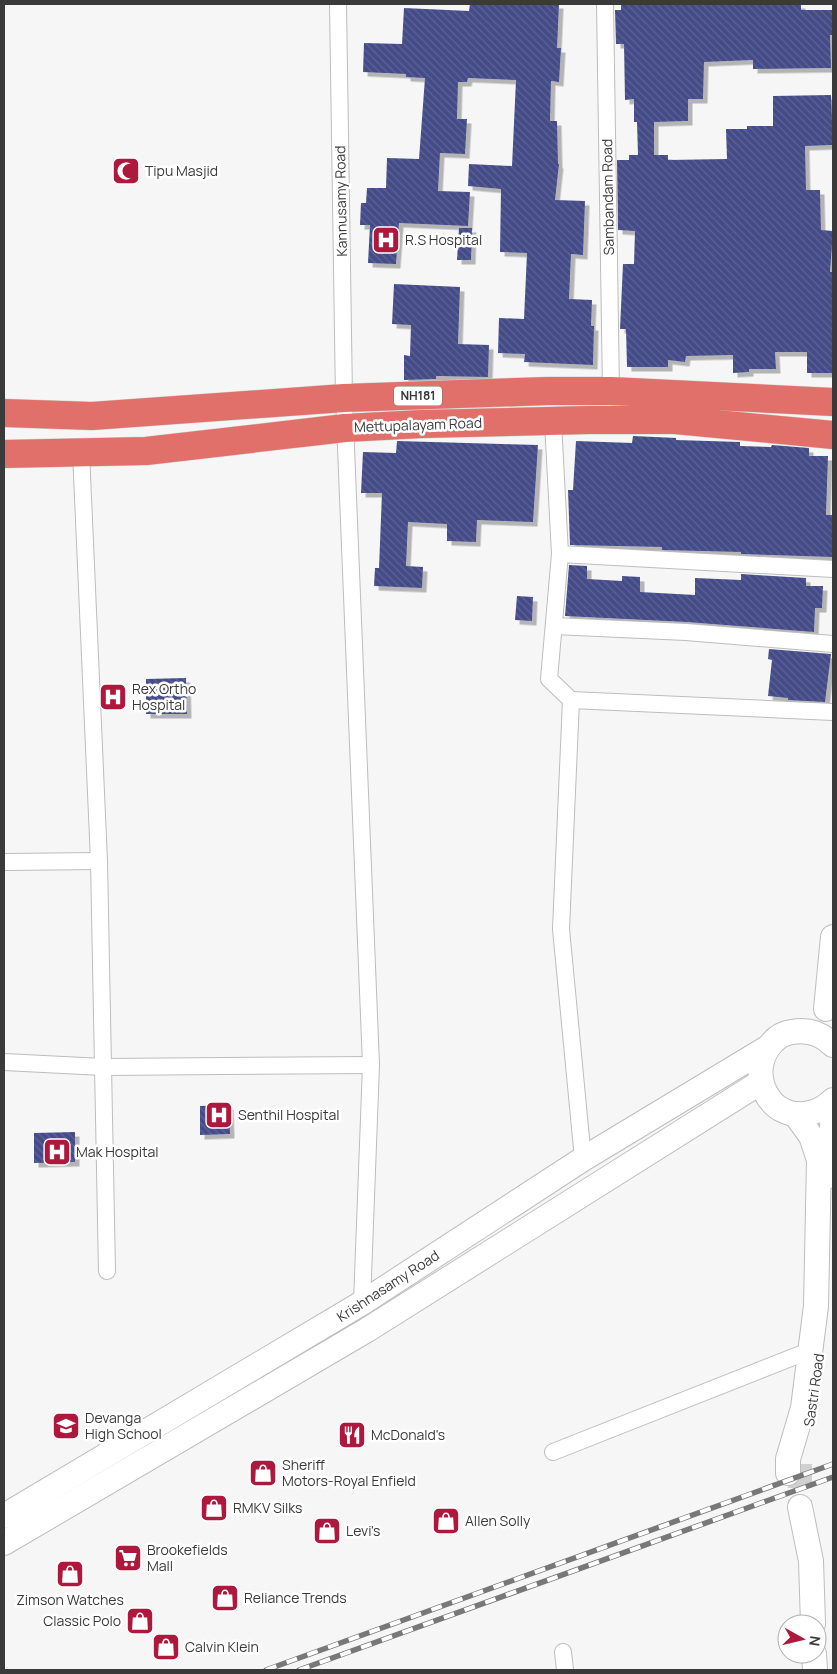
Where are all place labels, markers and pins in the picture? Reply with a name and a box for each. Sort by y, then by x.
mosque icon: Tipu Masjid [111,156,141,186]
place label: Tipu Masjid [145,161,218,180]
hospital icon: R.S Hospital [371,225,401,255]
place label: R.S Hospital [405,230,482,249]
place label: Rex Ortho Hospital [132,679,196,714]
hospital icon: Rex Ortho Hospital [98,682,128,712]
hospital icon: Senthil Hospital [204,1100,234,1130]
place label: Senthil Hospital [238,1105,340,1124]
hospital icon: Mak Hospital [42,1137,72,1167]
place label: Mak Hospital [76,1142,159,1161]
place label: Devanga High School [85,1408,162,1443]
school or university icon: Devanga High School [51,1411,81,1441]
restaurant icon: McDonald's [337,1420,367,1450]
place label: McDonald's [371,1425,445,1444]
place label: Sheriff Motors-Royal Enfield [282,1455,416,1490]
shop icon: Sheriff Motors-Royal Enfield [248,1458,278,1488]
shop icon: RMKV Silks [199,1493,229,1523]
place label: RMKV Silks [233,1498,302,1517]
shop icon: Allen Solly [431,1506,461,1536]
place label: Allen Solly [465,1511,531,1530]
shop icon: Levi's [312,1516,342,1546]
place label: Levi's [346,1521,380,1540]
place label: Brookefields Mall [147,1540,228,1575]
supermarket icon: Brookefields Mall [113,1543,143,1573]
shop icon: Zimson Watches [55,1559,85,1589]
shop icon: Reliance Trends [210,1583,240,1613]
place label: Reliance Trends [244,1588,347,1607]
place label: Zimson Watches [16,1590,124,1609]
shop icon: Classic Polo [125,1606,155,1636]
place label: Classic Polo [43,1611,121,1630]
shop icon: Calvin Klein [151,1632,181,1662]
place label: Calvin Klein [185,1637,259,1656]

